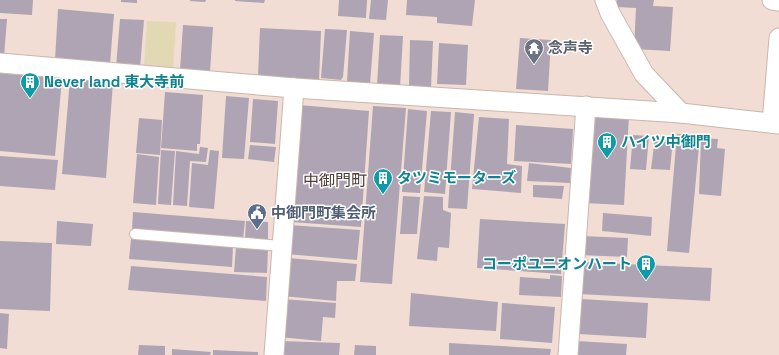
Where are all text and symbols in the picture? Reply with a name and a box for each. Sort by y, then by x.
temple icon: 念声寺 [523,37,545,65]
place label: 念声寺 [548,38,593,57]
building icon: Never land 東大寺前 [19,71,41,99]
place label: Never land 東大寺前 [44,72,184,91]
building icon: ハイツ中御門 [596,131,618,159]
place label: ハイツ中御門 [621,132,711,151]
building icon: タツミモーターズ [372,167,394,195]
place label: タツミモーターズ [397,168,516,187]
district label: 中御門町 [303,170,367,191]
public building icon: 中御門町集会所 [246,202,268,230]
place label: 中御門町集会所 [271,203,376,222]
building icon: コーポユニオンハート [635,253,657,281]
place label: コーポユニオンハート [482,254,632,273]

